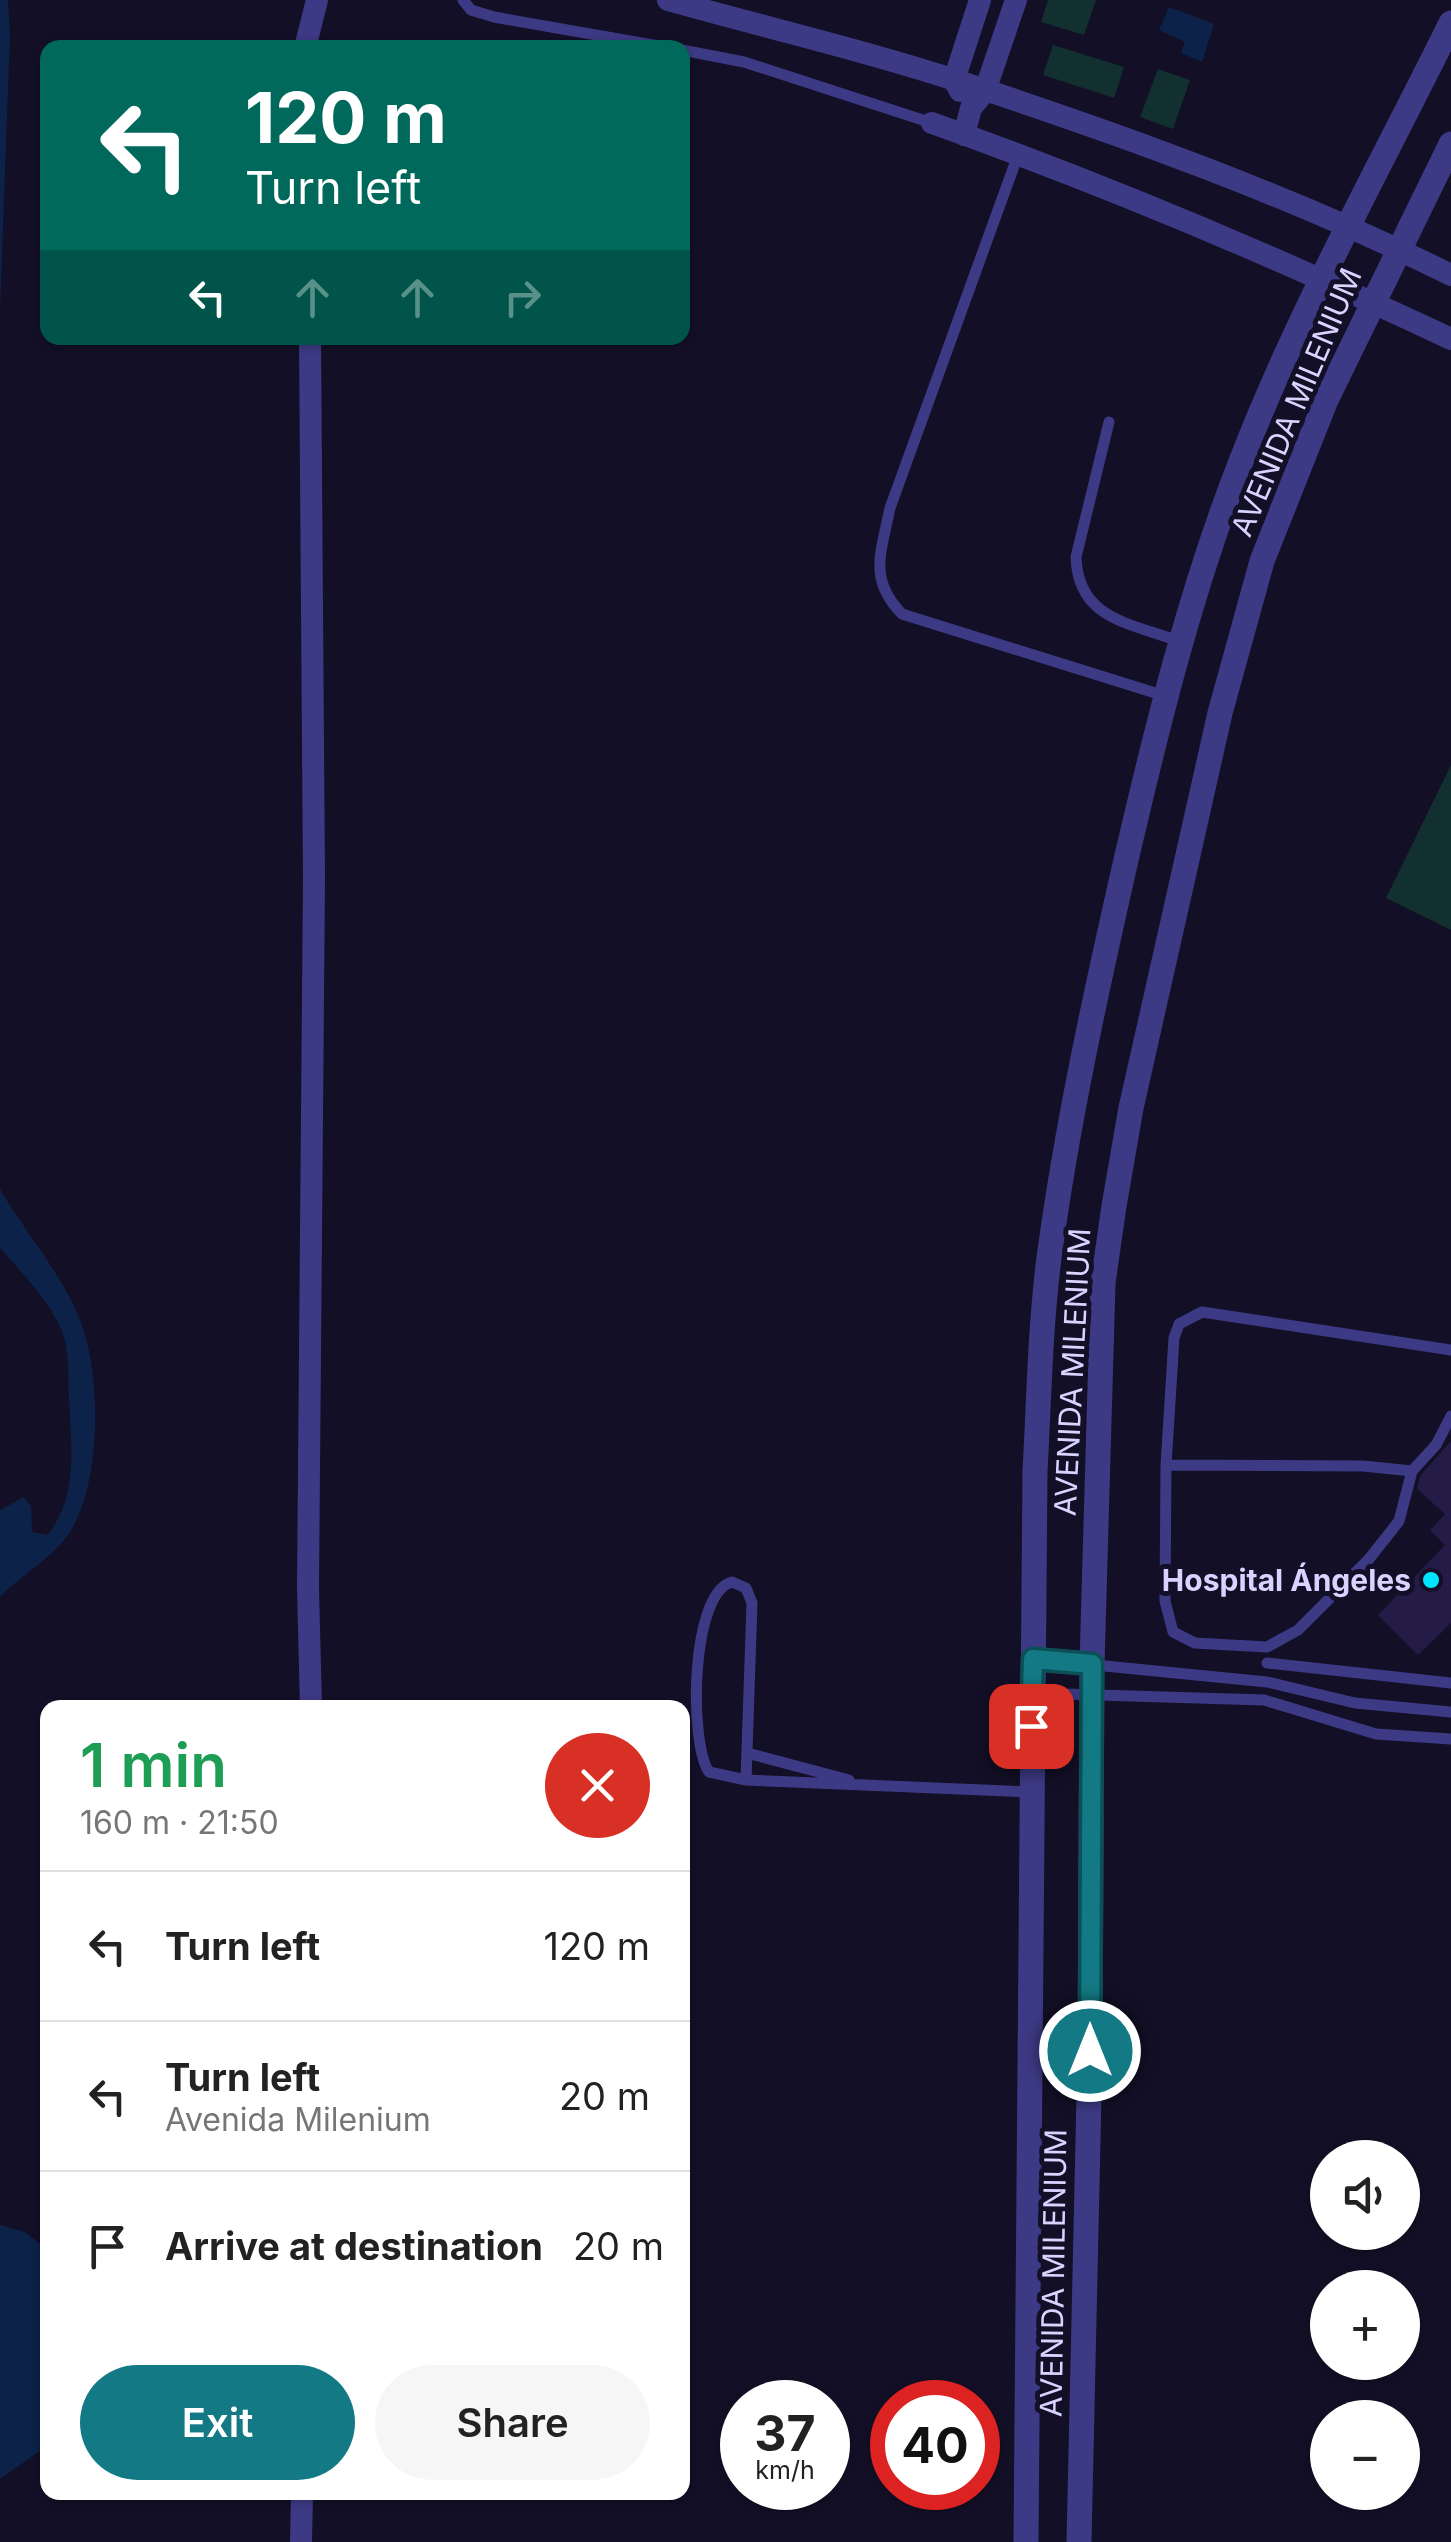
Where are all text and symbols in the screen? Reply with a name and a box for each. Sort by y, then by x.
text: 120 m [245,75,447,160]
icon: left [80,80,210,210]
text: Turn left [245,160,421,215]
street label: AVENIDA MILENIUM [1223,262,1369,542]
icon: left [180,270,235,325]
icon: ahead [285,270,340,325]
icon: ahead [390,270,445,325]
icon: right [495,270,550,325]
street label: AVENIDA MILENIUM [1046,1227,1098,1517]
place label: Hospital Ángeles [1162,1562,1411,1598]
marker: Hospital Ángeles [1420,1569,1442,1591]
pin [989,1684,1074,1769]
icon: arrive [1004,1699,1059,1754]
text: 1 min [80,1729,227,1801]
button: close [545,1733,650,1838]
text: 160 m · 21:50 [80,1803,279,1842]
icon: left [80,1919,135,1974]
text: Turn left [165,1923,320,1969]
text: 120 m [543,1923,650,1969]
position arrow [1038,1999,1142,2103]
text: Turn left [165,2054,320,2100]
icon: left [80,2069,135,2124]
text: 20 m [559,2073,650,2119]
text: Avenida Milenium [165,2100,431,2139]
street label: AVENIDA MILENIUM [1032,2129,1074,2417]
map controls [1310,2140,1420,2510]
button: sound [1310,2140,1420,2250]
icon: arrive [80,2219,135,2274]
text: Arrive at destination [165,2223,543,2269]
text: 20 m [573,2223,664,2269]
button: + [1310,2270,1420,2380]
button: Exit [80,2365,355,2480]
button: Share [375,2365,650,2480]
speed limit sign: 40 [870,2380,1000,2510]
button: − [1310,2400,1420,2510]
text: 37 [754,2403,816,2463]
text: km/h [755,2455,815,2485]

